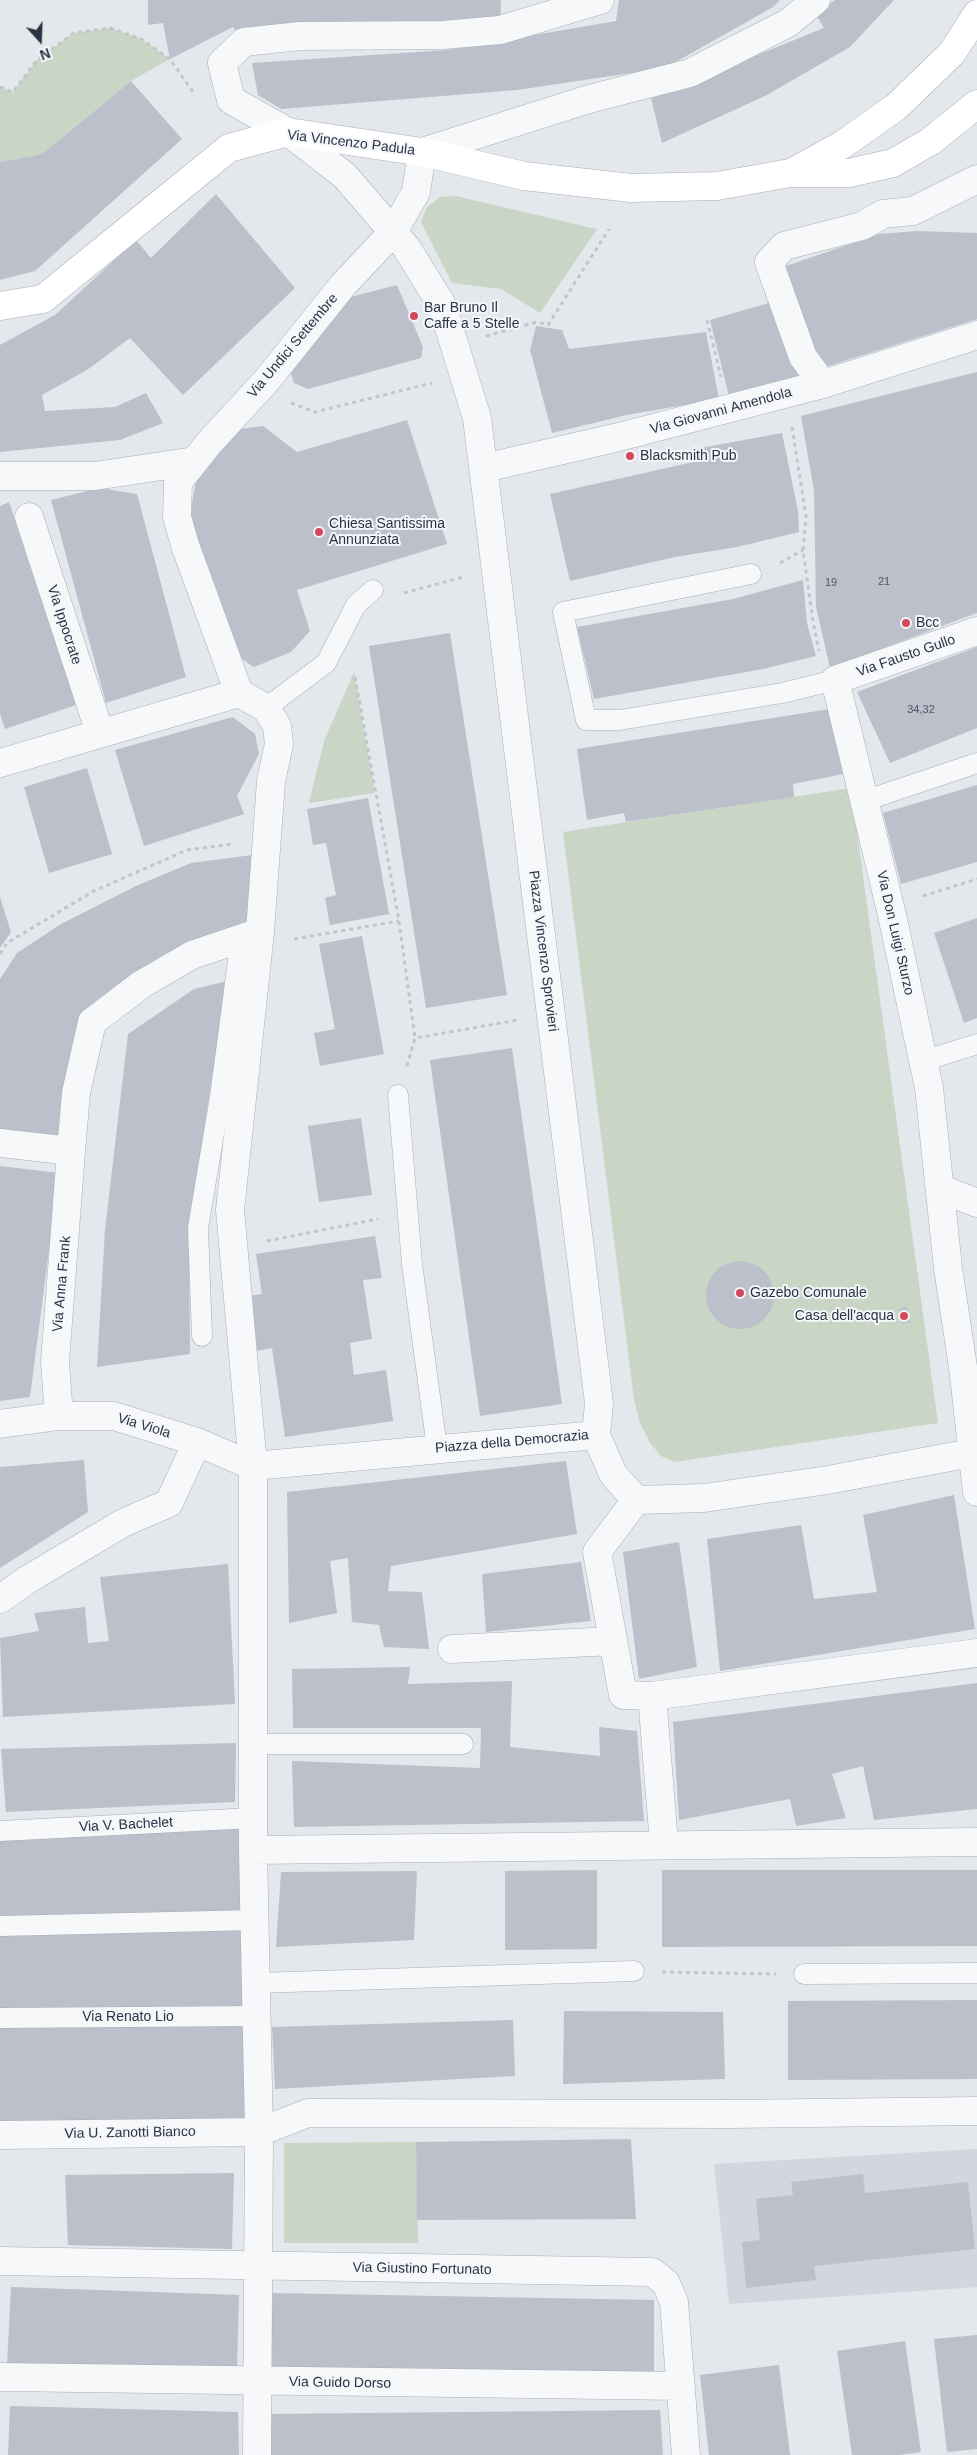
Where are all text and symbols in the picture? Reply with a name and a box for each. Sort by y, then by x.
north arrow [15,15,65,65]
text: N [38,45,53,63]
street label: Via Vincenzo Padula [286,127,416,159]
street label: Via Undici Settembre [244,290,342,402]
place label: Bar Bruno Il Caffe a 5 Stelle [424,300,519,332]
marker: Bar Bruno Il Caffe a 5 Stelle [408,310,420,322]
street label: Via Giovanni Amendola [648,384,794,438]
place label: Blacksmith Pub [640,448,736,464]
marker: Blacksmith Pub [624,450,636,462]
place label: Chiesa Santissima Annunziata [329,516,445,548]
marker: Chiesa Santissima Annunziata [313,526,325,538]
house number: 21 [878,575,890,589]
house number: 19 [825,576,837,590]
street label: Via Ippocrate [43,583,85,667]
place label: Bcc [916,615,939,631]
marker: Bcc [900,617,912,629]
street label: Via Fausto Gullo [854,631,958,681]
house number: 34,32 [907,703,935,717]
street label: Piazza Vincenzo Sprovieri [525,869,561,1033]
street label: Via Don Luigi Sturzo [872,869,918,997]
street label: Via Anna Frank [49,1235,75,1333]
place label: Gazebo Comunale [750,1285,867,1301]
marker: Gazebo Comunale [734,1287,746,1299]
place label: Casa dell'acqua [795,1308,894,1324]
marker: Casa dell'acqua [898,1310,910,1322]
street label: Via Viola [115,1410,173,1442]
street label: Piazza della Democrazia [435,1427,589,1457]
street label: Via V. Bachelet [79,1814,173,1836]
street label: Via Renato Lio [82,2009,174,2025]
street label: Via U. Zanotti Bianco [64,2123,196,2143]
street label: Via Giustino Fortunato [352,2259,492,2279]
street label: Via Guido Dorso [289,2374,391,2392]

